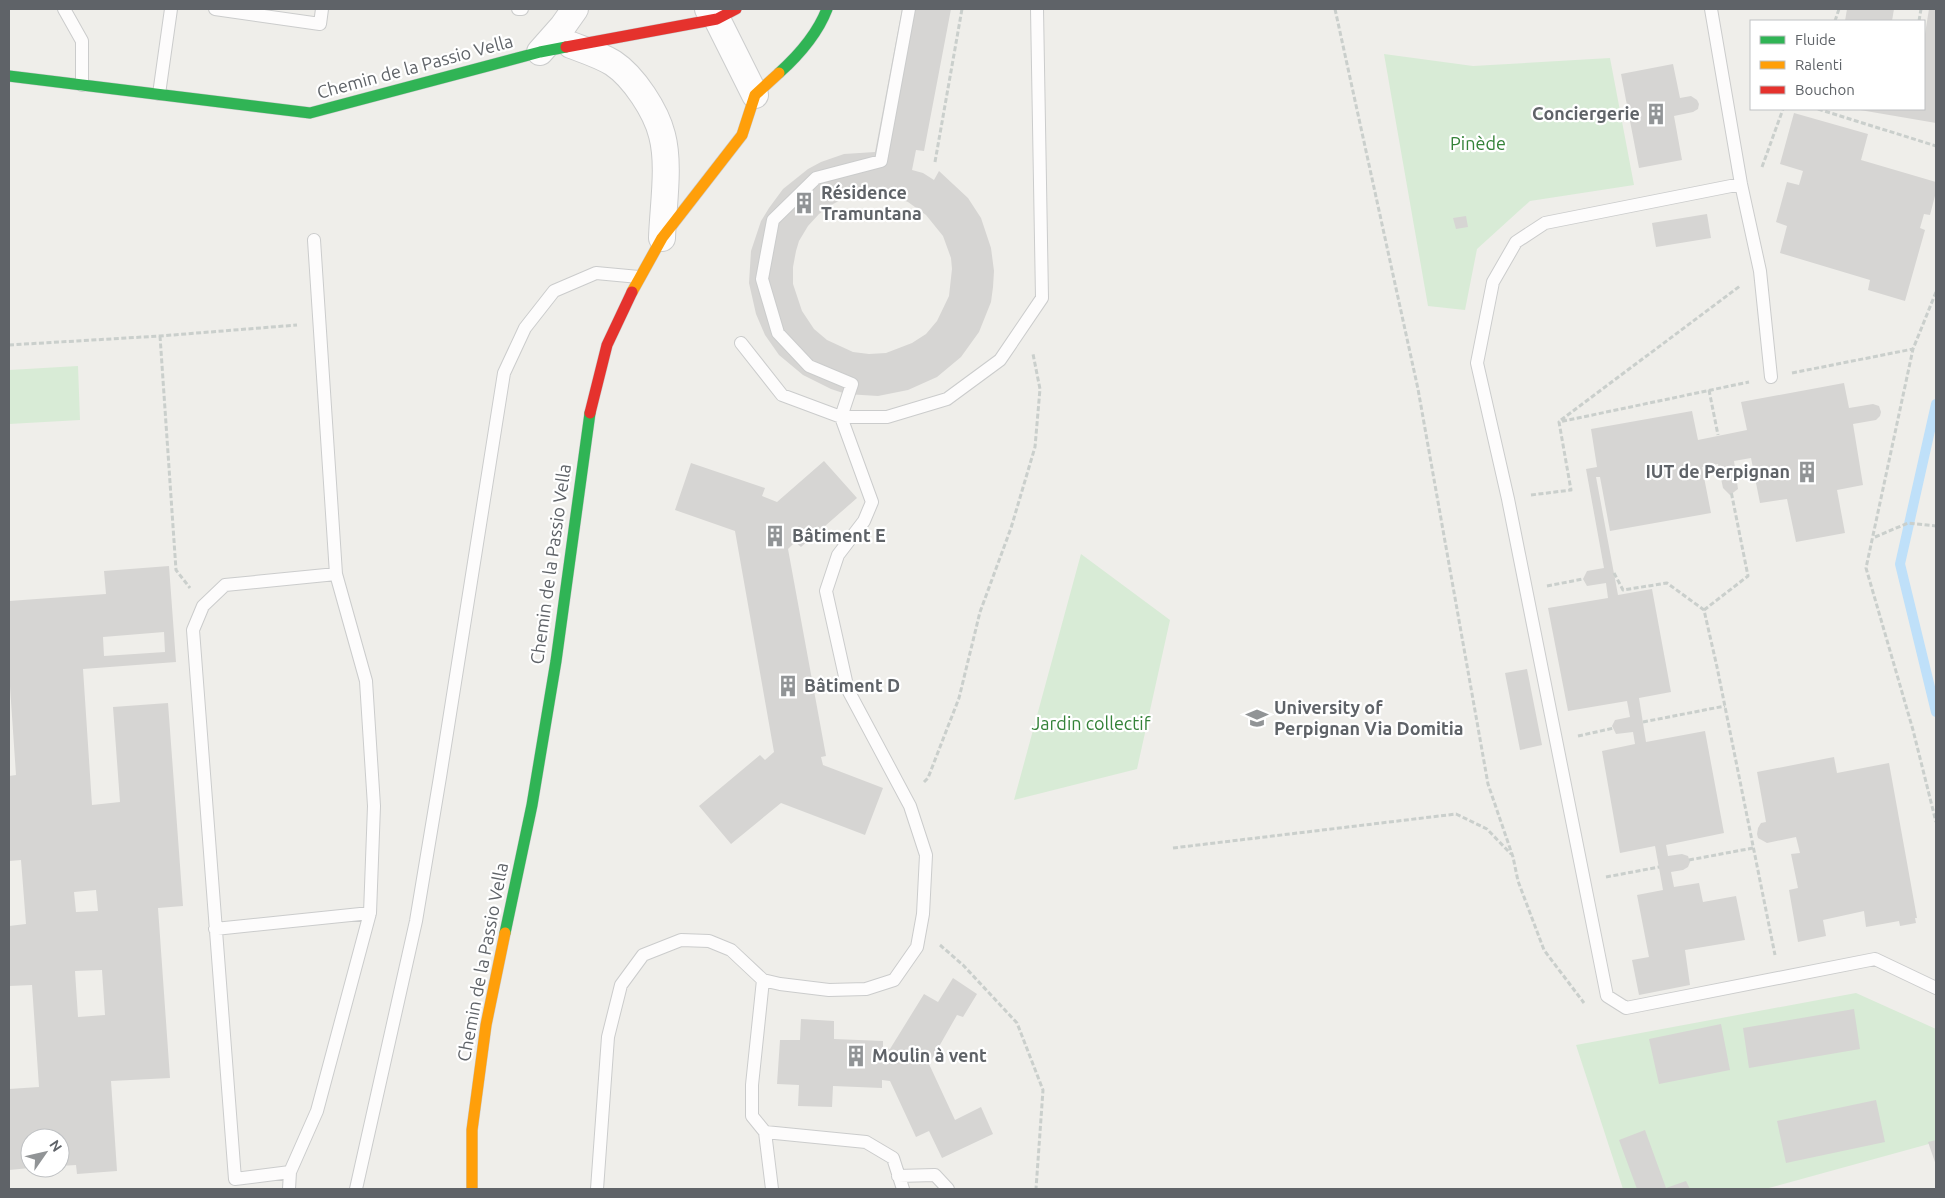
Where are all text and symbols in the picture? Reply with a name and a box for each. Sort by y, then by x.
legend [1750,20,1925,110]
street label: Chemin de la Passio Vella [314,30,515,102]
text: Fluide [1795,31,1836,48]
text: Ralenti [1795,56,1842,73]
text: Bouchon [1795,81,1855,98]
building icon: Conciergerie [1643,101,1669,127]
place label: Conciergerie [1532,103,1640,123]
park label: Pinède [1450,133,1506,153]
place label: Résidence Tramuntana [821,182,922,223]
building icon: Résidence Tramuntana [791,190,817,216]
building icon: IUT de Perpignan [1794,459,1820,485]
place label: IUT de Perpignan [1645,461,1790,481]
street label: Chemin de la Passio Vella [526,462,574,665]
building icon: Bâtiment E [762,523,788,549]
place label: Bâtiment E [792,525,886,545]
building icon: Bâtiment D [775,673,801,699]
place label: Bâtiment D [804,675,900,695]
place label: University of Perpignan Via Domitia [1274,697,1464,738]
school or university icon: University of Perpignan Via Domitia [1244,705,1270,731]
park label: Jardin collectif [1031,713,1151,733]
street label: Chemin de la Passio Vella [453,861,511,1063]
building icon: Moulin à vent [843,1043,869,1069]
place label: Moulin à vent [872,1045,987,1065]
north arrow [20,1128,70,1178]
text: N [46,1137,65,1155]

